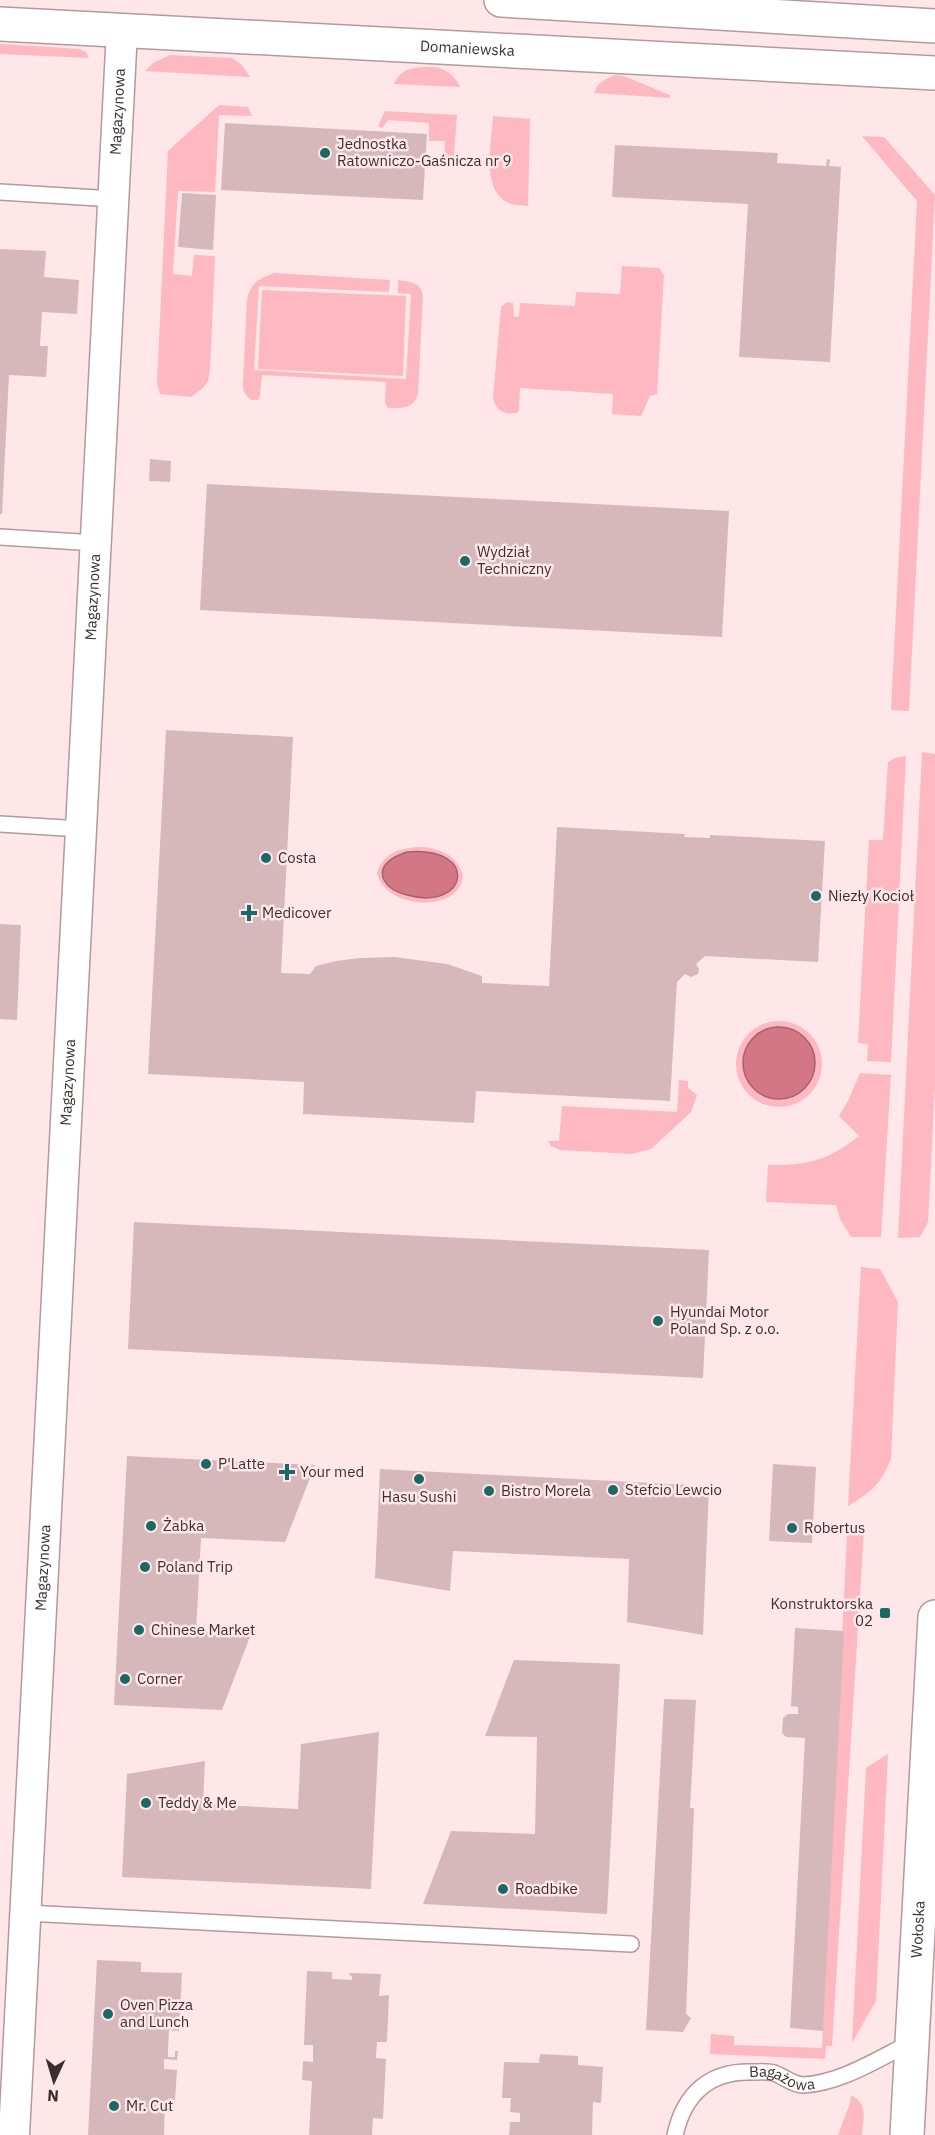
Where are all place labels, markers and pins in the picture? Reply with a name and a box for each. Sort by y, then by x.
place label: Jednostka Ratowniczo-Gaśnicza nr 9 [337,134,512,170]
marker: Jednostka Ratowniczo-Gaśnicza nr 9 [318,146,332,160]
place label: Wydział Techniczny [477,542,552,578]
marker: Wydział Techniczny [458,554,472,568]
place label: Costa [278,848,316,867]
marker: Costa [259,851,273,865]
place label: Niezły Kocioł [828,886,915,905]
marker: Niezły Kocioł [809,889,823,903]
place label: Medicover [262,903,332,922]
marker: Medicover [240,904,258,922]
place label: Hyundai Motor Poland Sp. z o.o. [670,1302,780,1338]
marker: Hyundai Motor Poland Sp. z o.o. [651,1314,665,1328]
place label: P'Latte [218,1454,265,1473]
marker: P'Latte [199,1457,213,1471]
place label: Your med [300,1462,364,1481]
marker: Your med [278,1463,296,1481]
marker: Hasu Sushi [412,1472,426,1486]
place label: Stefcio Lewcio [625,1480,722,1499]
place label: Bistro Morela [501,1481,591,1500]
marker: Stefcio Lewcio [606,1483,620,1497]
marker: Bistro Morela [482,1484,496,1498]
place label: Hasu Sushi [382,1487,456,1506]
place label: Żabka [163,1516,204,1535]
place label: Robertus [804,1518,865,1537]
marker: Żabka [144,1519,158,1533]
marker: Robertus [785,1521,799,1535]
place label: Poland Trip [157,1557,233,1576]
marker: Poland Trip [138,1560,152,1574]
place label: Konstruktorska 02 [770,1594,873,1630]
marker: Konstruktorska 02 [878,1606,892,1620]
place label: Chinese Market [151,1620,255,1639]
marker: Chinese Market [132,1623,146,1637]
place label: Corner [137,1669,183,1688]
marker: Corner [118,1672,132,1686]
place label: Teddy & Me [158,1793,237,1812]
marker: Teddy & Me [139,1796,153,1810]
place label: Roadbike [515,1879,578,1898]
marker: Roadbike [496,1882,510,1896]
place label: Oven Pizza and Lunch [120,1995,193,2031]
marker: Oven Pizza and Lunch [101,2007,115,2021]
place label: Mr. Cut [126,2096,173,2115]
marker: Mr. Cut [107,2099,121,2113]

